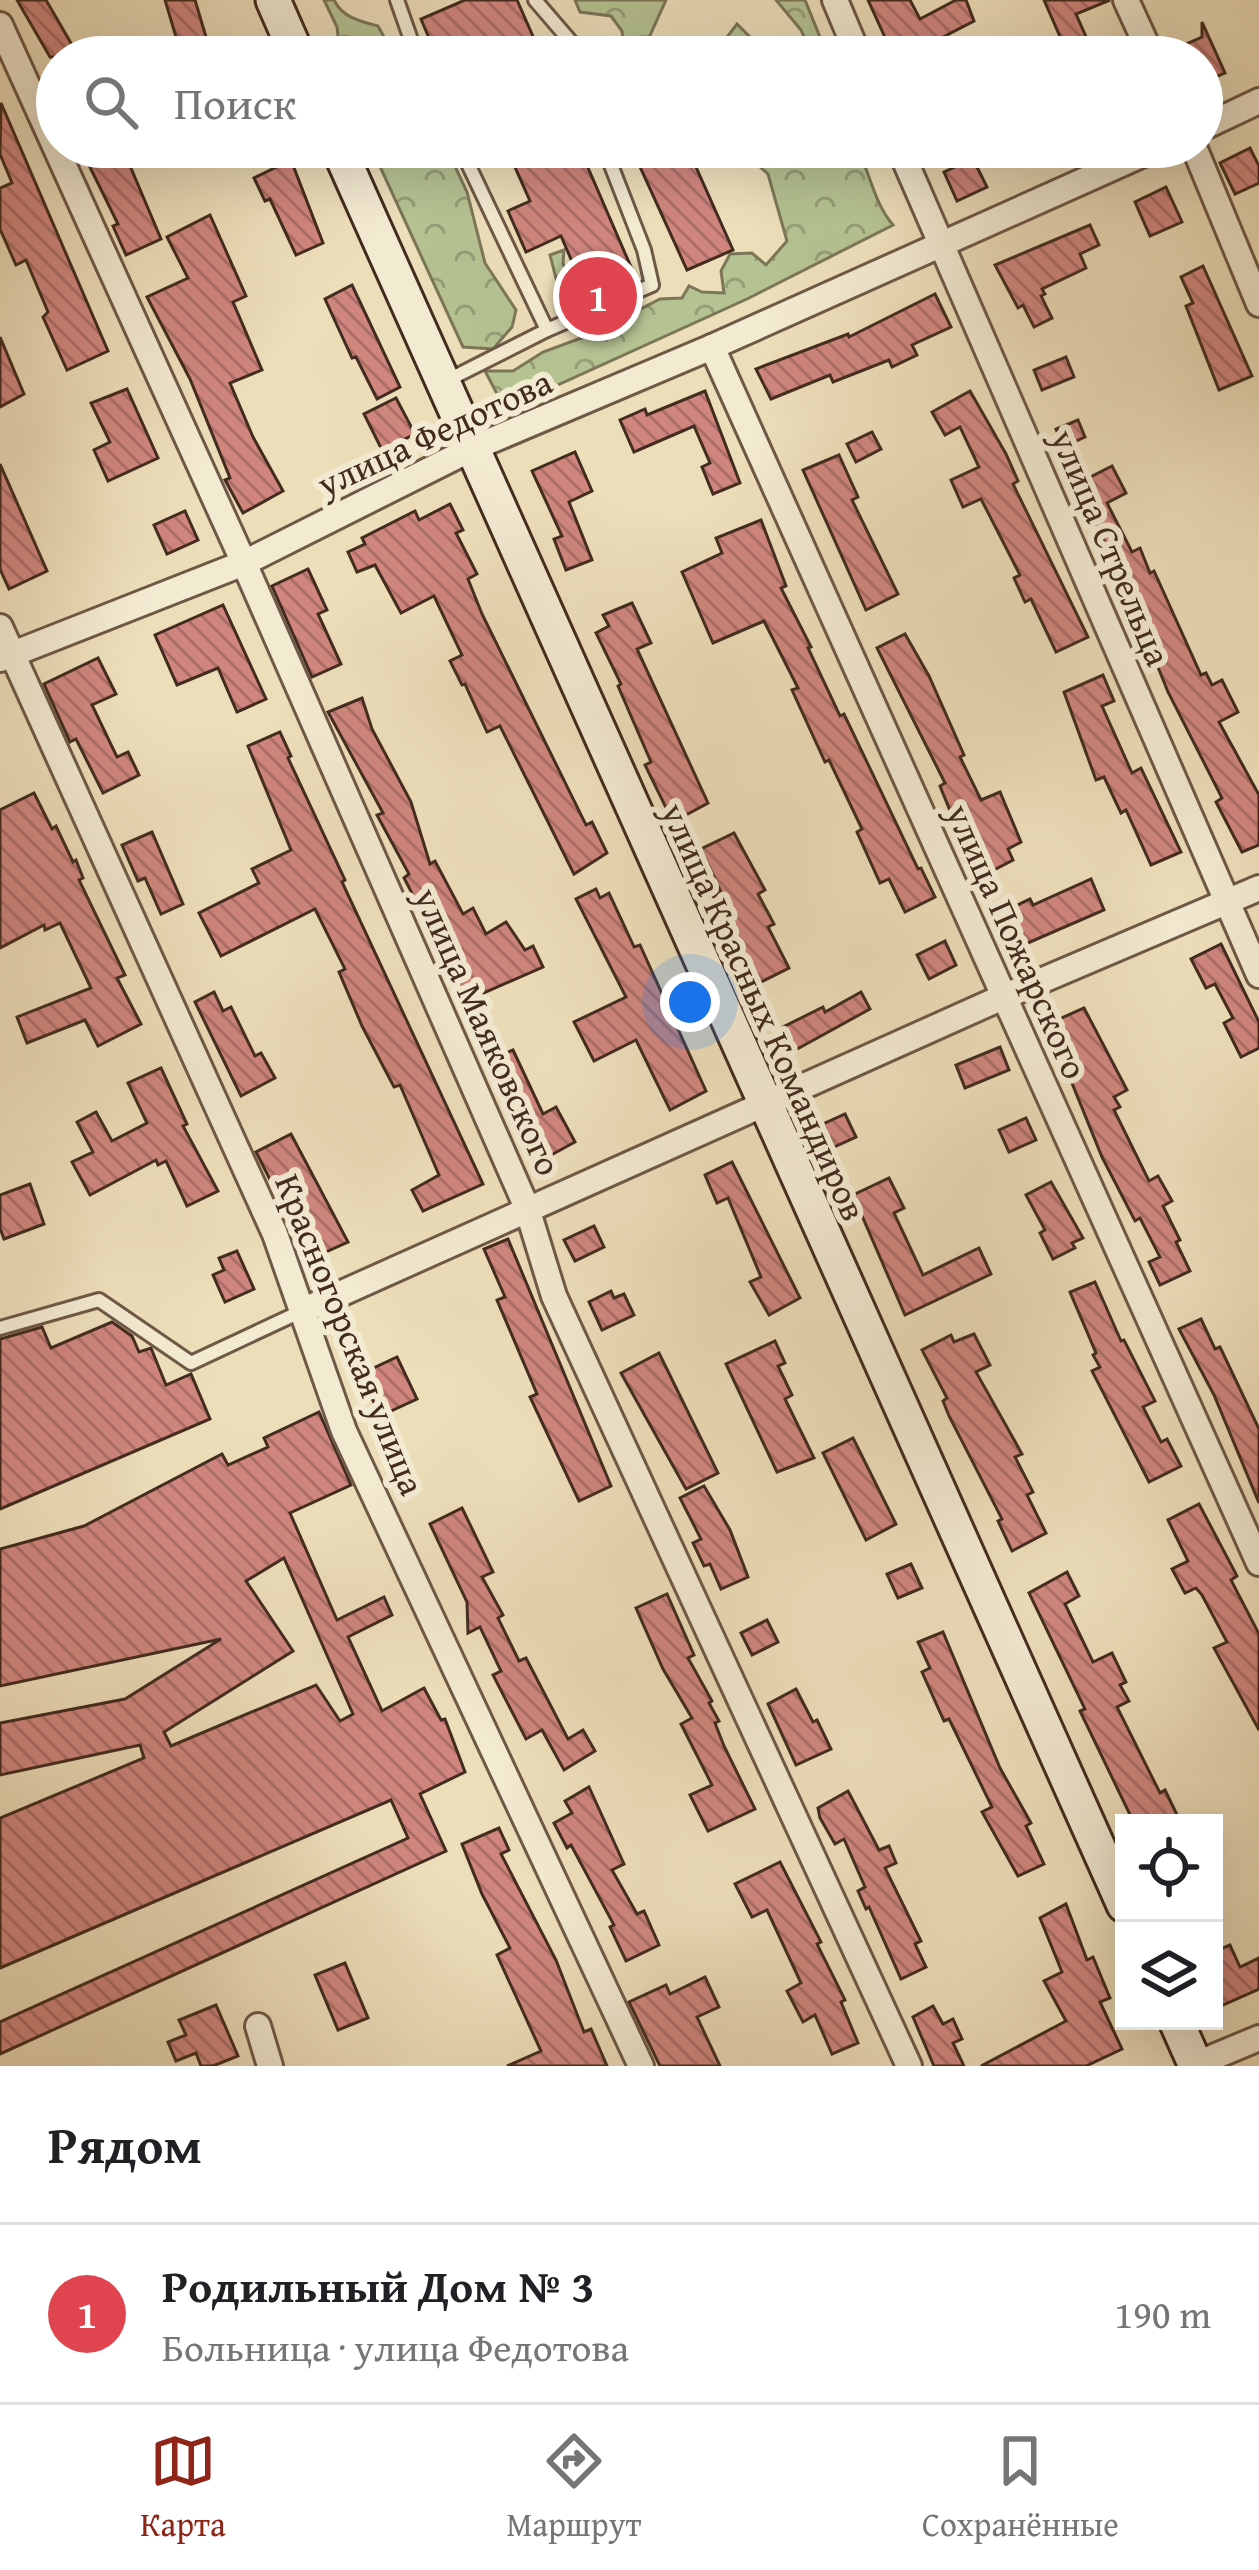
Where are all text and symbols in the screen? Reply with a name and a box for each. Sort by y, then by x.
search box [36,36,1223,168]
icon: search [78,69,144,135]
text: Поиск [174,70,296,135]
pin: 1 [559,251,637,341]
street label: улица Федотова [307,354,560,510]
street label: улица Стрельца [1038,419,1186,674]
street label: улица Красных Командиров [648,793,881,1229]
street label: улица Пожарского [933,794,1102,1087]
street label: улица Маяковского [401,878,576,1184]
your location [660,972,720,1032]
street label: Красногорская улица [262,1165,440,1503]
map controls [1115,1814,1223,2030]
button: locate [1115,1814,1223,1922]
button: layers [1115,1922,1223,2030]
text: Рядом [48,2107,202,2182]
text: Родильный Дом № 3 [162,2253,594,2318]
text: 1 [77,2285,97,2342]
text: 190 m [1114,2285,1211,2342]
text: Больница · улица Федотова [162,2318,629,2375]
tab: Карта [140,2428,226,2548]
tab: Маршрут [506,2428,641,2548]
tab: Сохранённые [922,2428,1119,2548]

